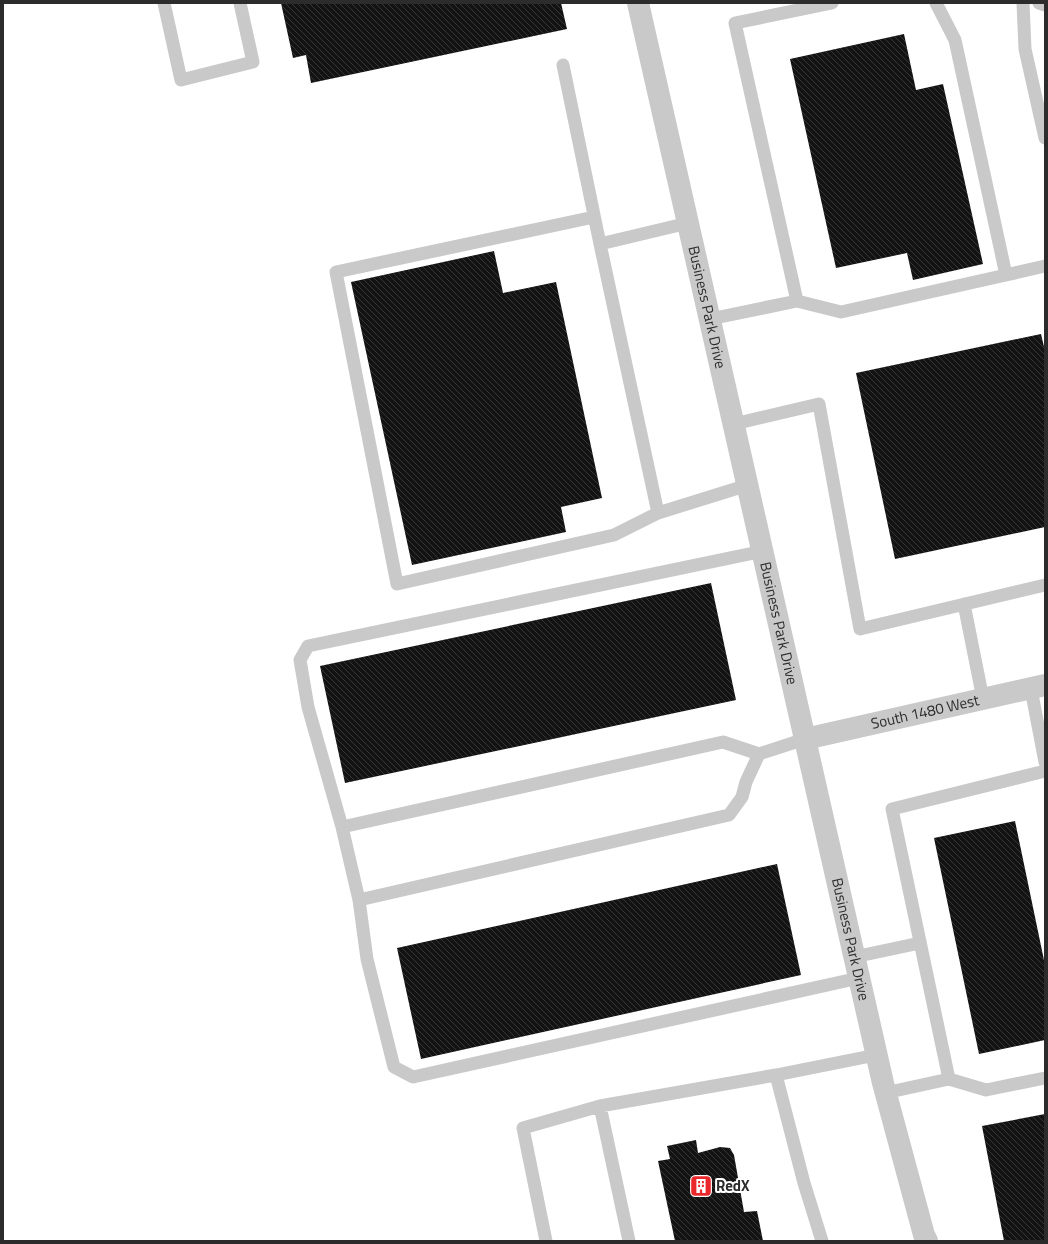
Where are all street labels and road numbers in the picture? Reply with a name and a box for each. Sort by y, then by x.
street label: Business Park Drive [682,244,733,371]
street label: Business Park Drive [754,559,804,687]
street label: South 1480 West [868,688,982,735]
street label: Business Park Drive [826,875,876,1003]

